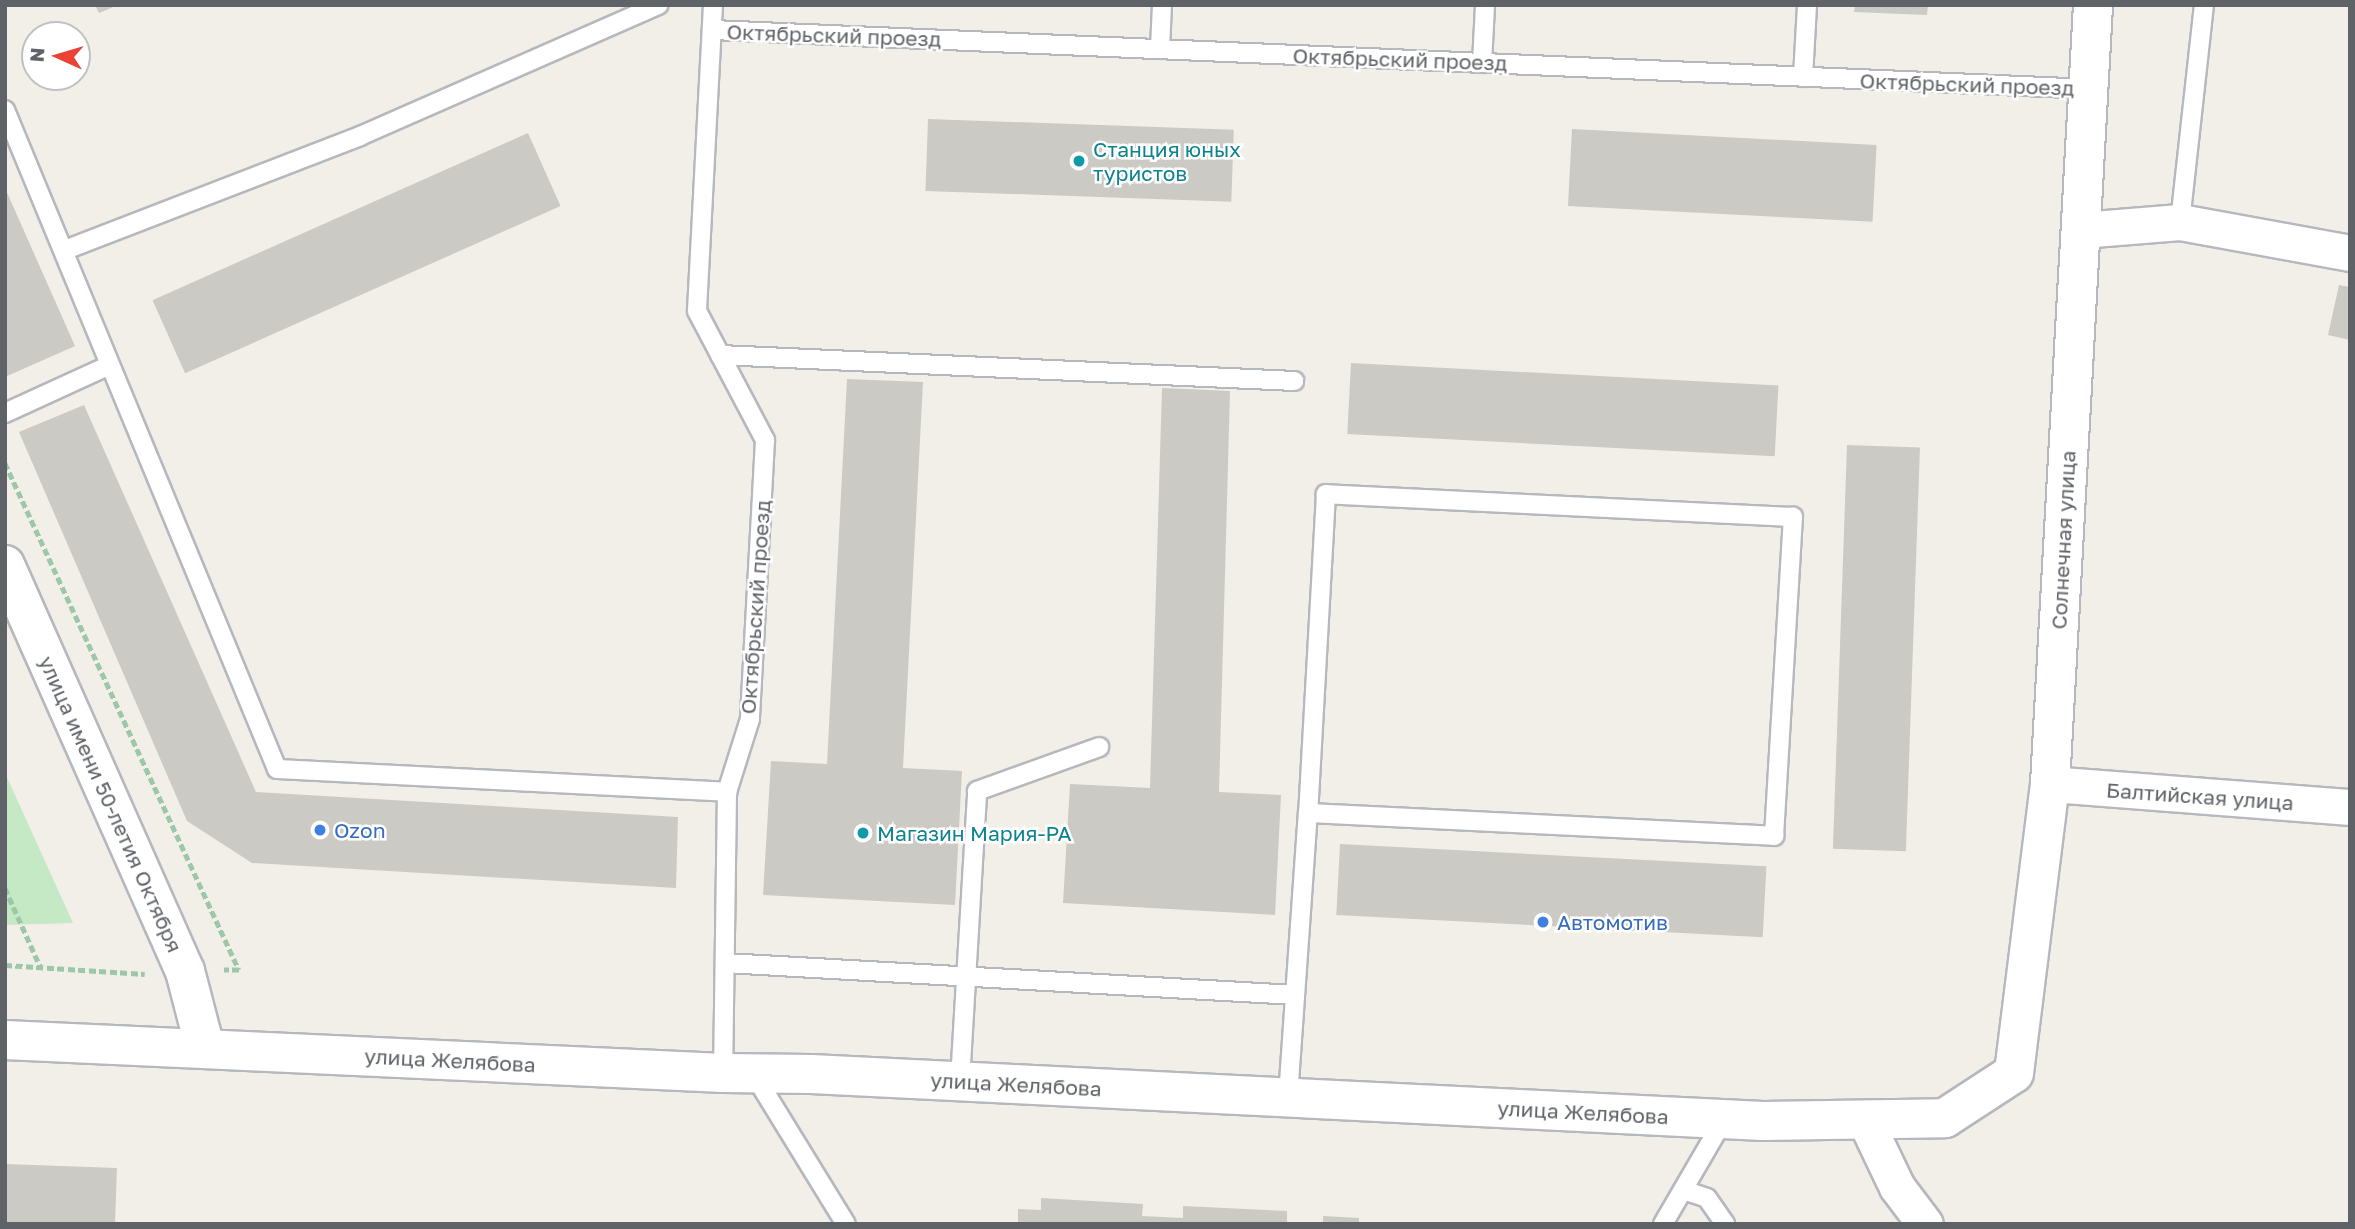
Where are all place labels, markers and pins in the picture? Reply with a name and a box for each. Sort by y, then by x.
place label: Станция юных туристов [1093,136,1241,186]
marker: Станция юных туристов [1071,153,1087,169]
place label: Ozon [334,817,386,843]
place label: Магазин Мария-РА [877,820,1072,846]
marker: Ozon [312,822,328,838]
marker: Магазин Мария-РА [855,825,871,841]
place label: Автомотив [1557,909,1668,935]
marker: Автомотив [1535,914,1551,930]

